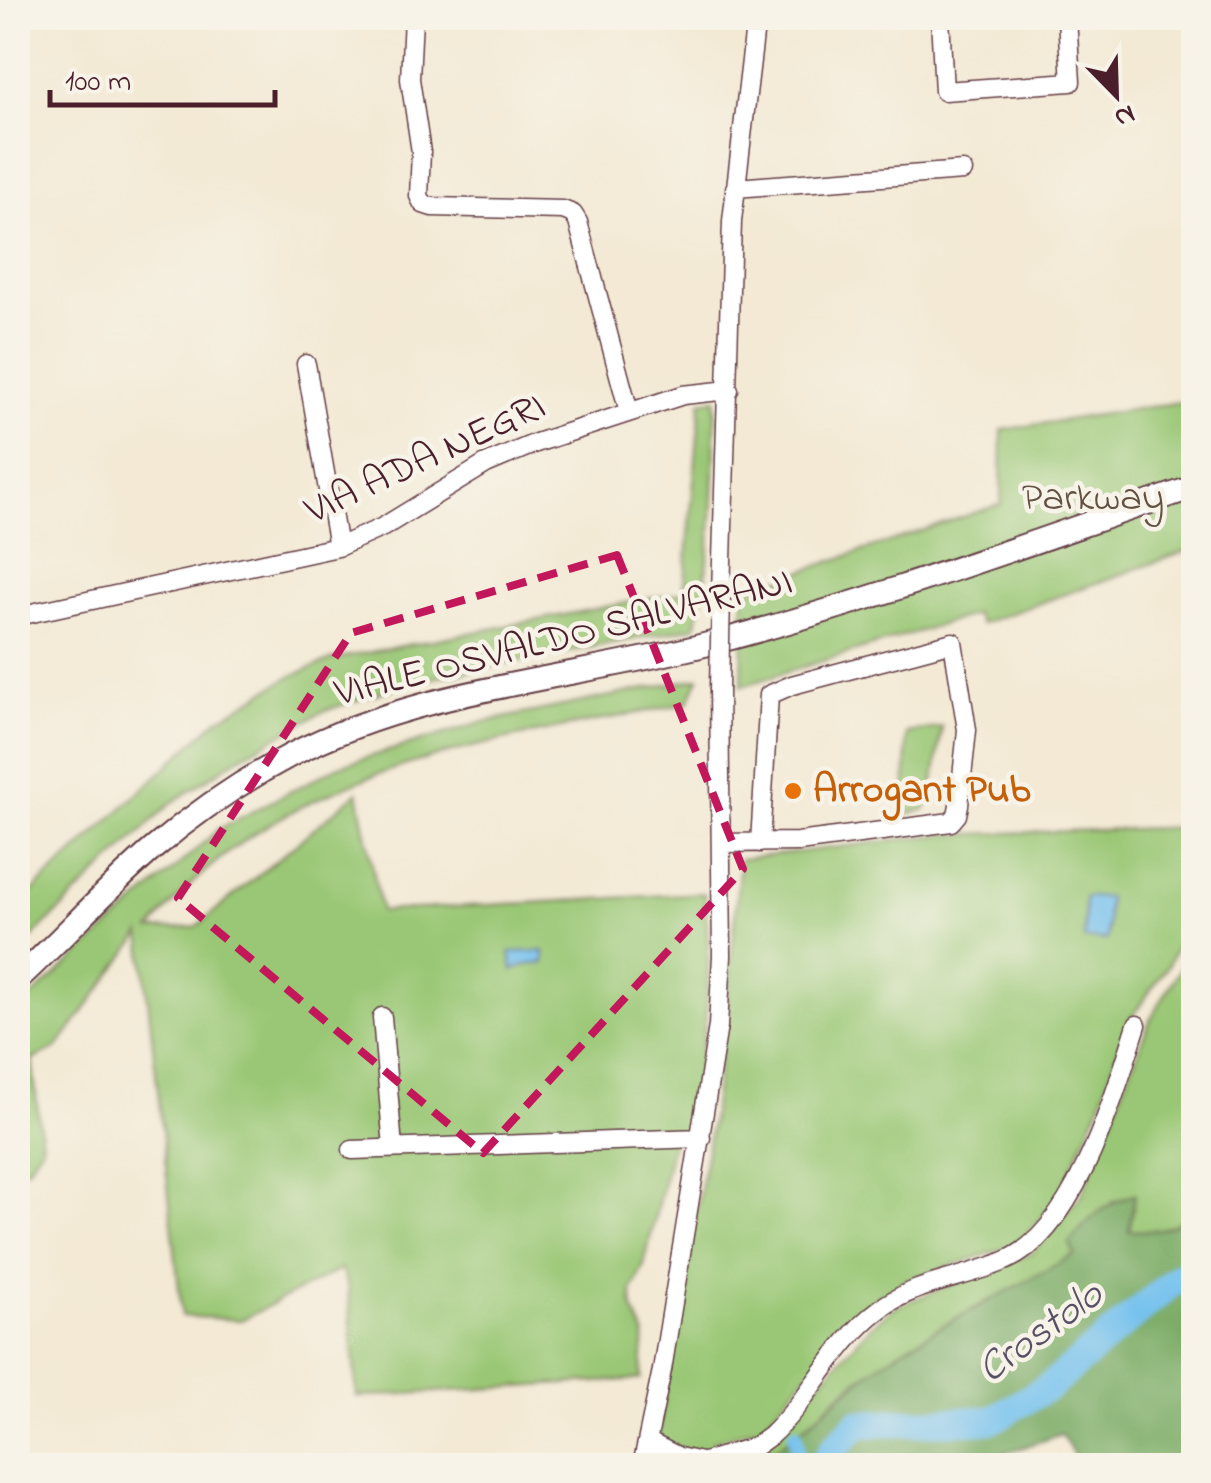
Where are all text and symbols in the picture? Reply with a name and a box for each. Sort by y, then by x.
scale bar [50,45,275,107]
north arrow [1066,45,1166,145]
text: 100 m [65,61,131,105]
text: N [1108,92,1141,137]
street label: VIA ADA NEGRI [295,378,556,542]
park label: Parkway [1022,470,1164,529]
street label: VIALE OSVALDO SALVARANI [328,554,799,725]
place label: Arrogant Pub [813,762,1031,821]
marker: Arrogant Pub [782,780,804,802]
water label: Crostolo [965,1266,1118,1400]

